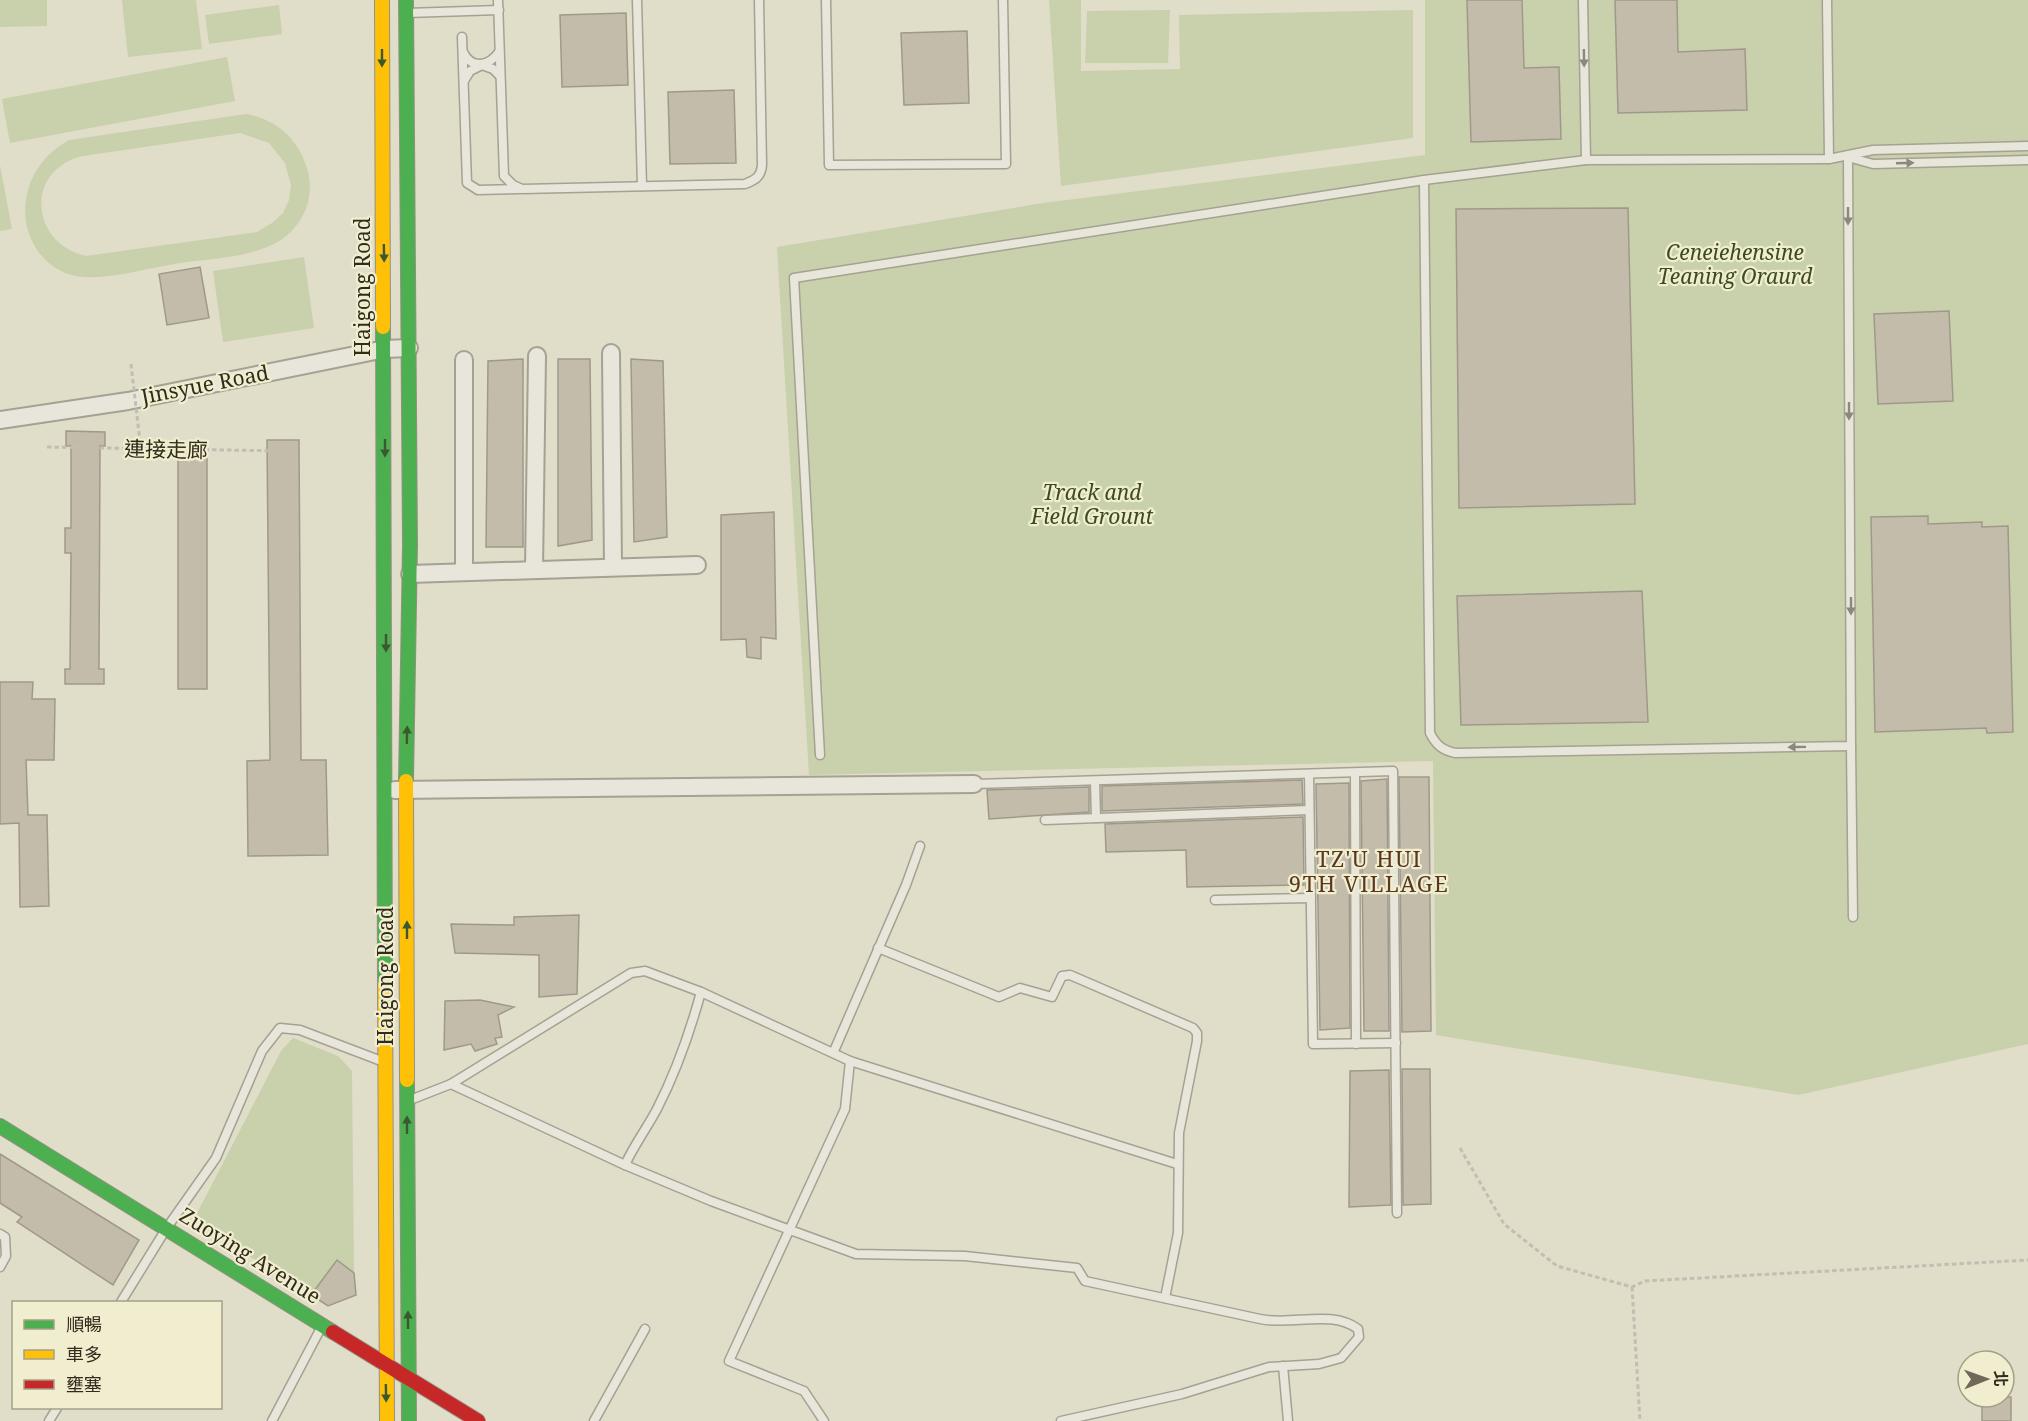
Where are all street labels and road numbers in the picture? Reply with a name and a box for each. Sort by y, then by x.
street label: Haigong Road [348,217,376,357]
street label: Jinsyue Road [137,358,271,410]
street label: 連接走廊 [124,434,208,464]
street label: Haigong Road [371,906,399,1046]
street label: Zuoying Avenue [175,1201,326,1310]

